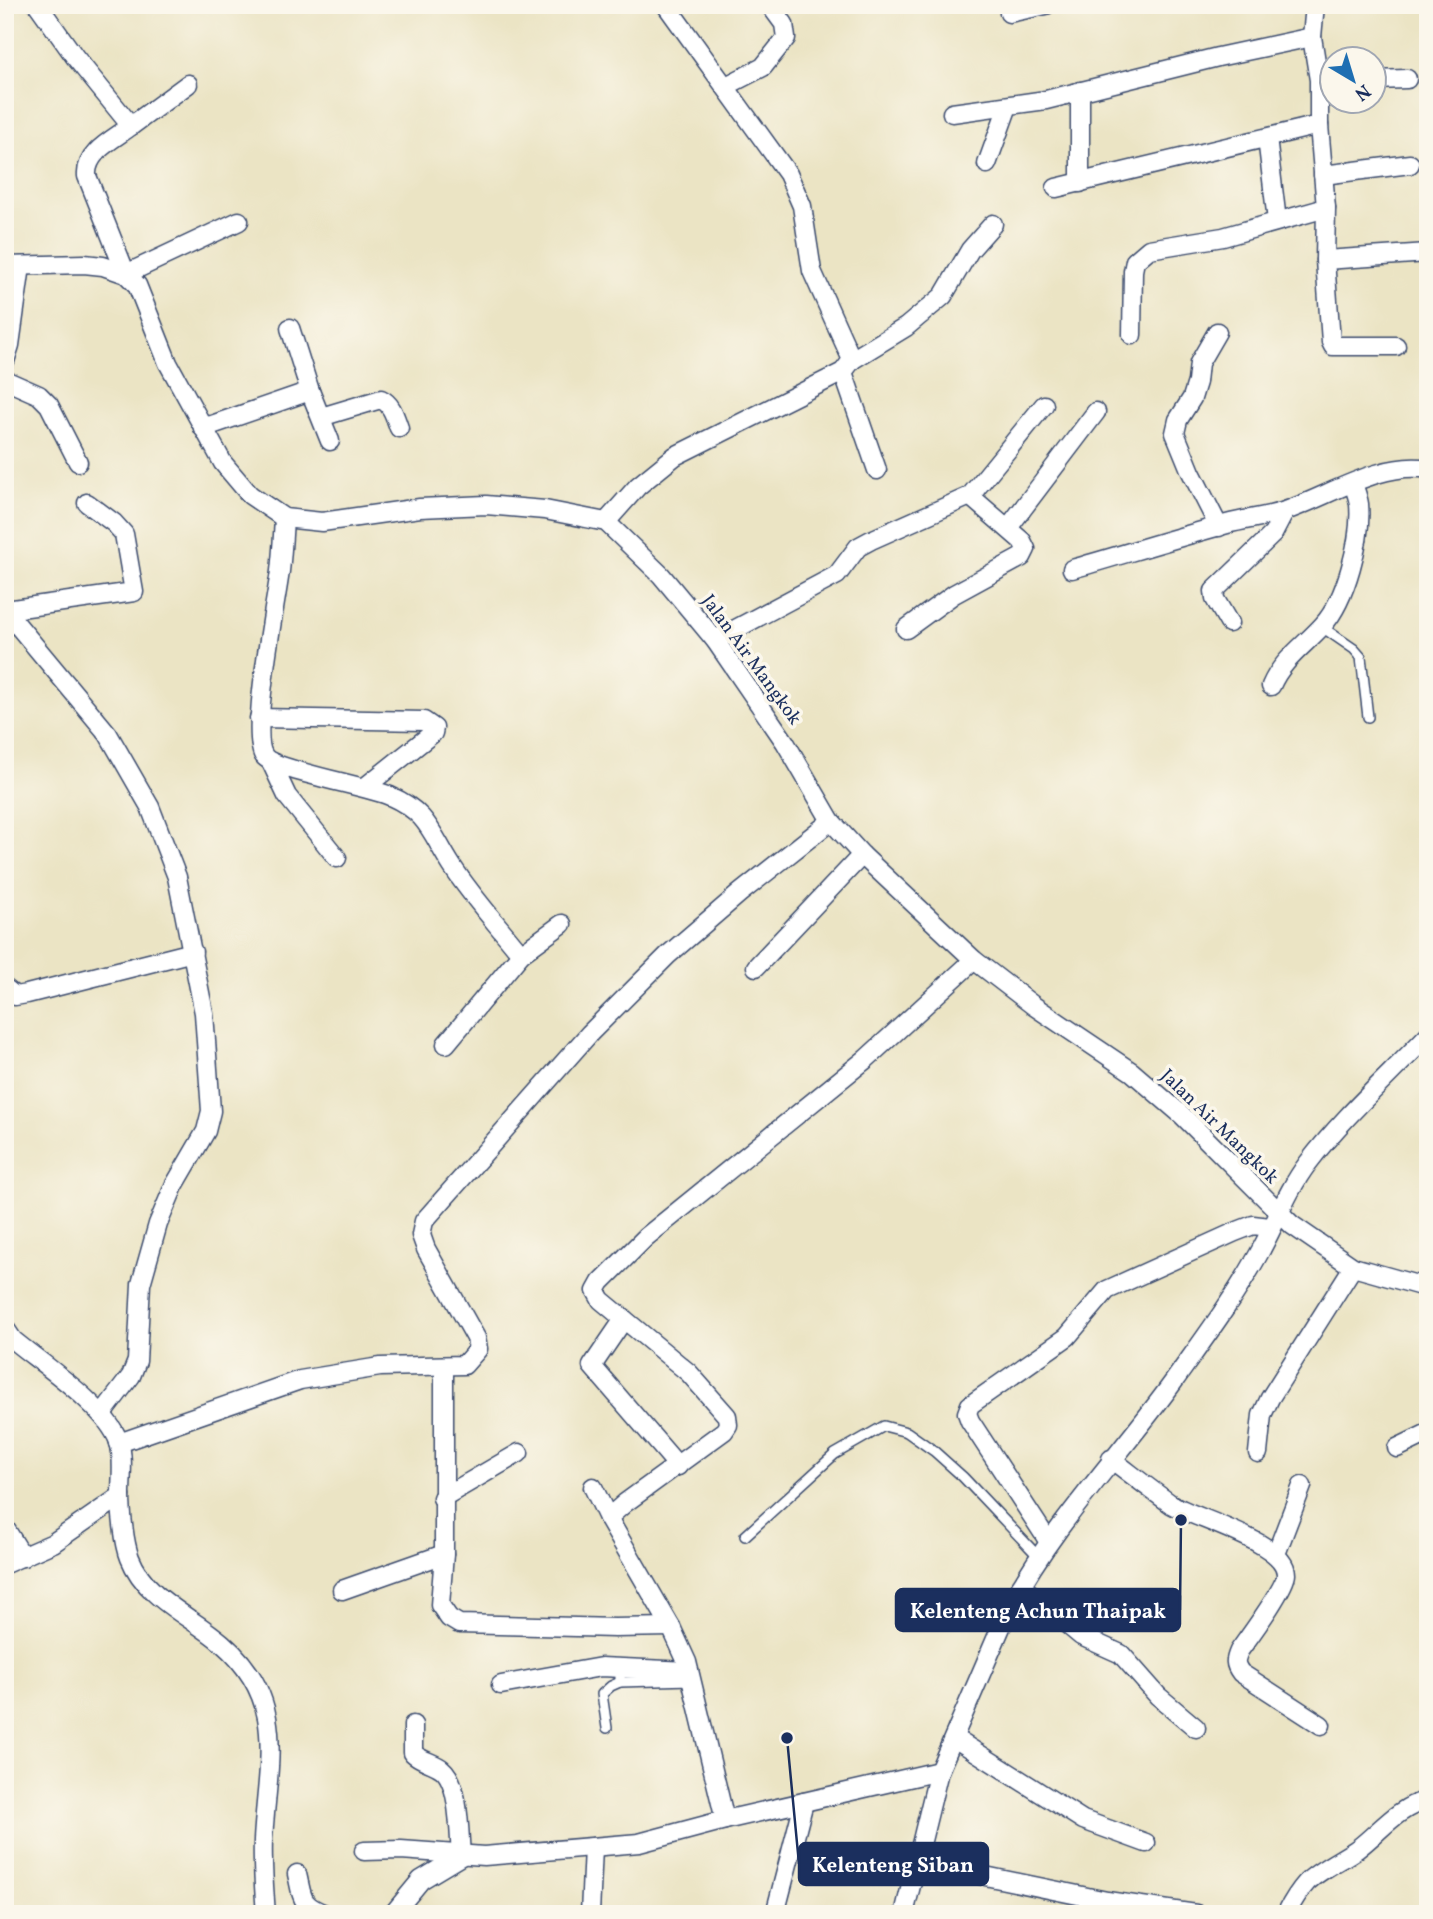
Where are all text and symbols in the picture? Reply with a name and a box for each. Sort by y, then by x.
north arrow [1318,46,1388,116]
text: N [1349,77,1376,106]
street label: Jalan Air Mangkok [695,589,807,731]
street label: Jalan Air Mangkok [1154,1064,1284,1190]
callout: Kelenteng Achun Thaipak [896,1589,1180,1631]
text: Kelenteng Achun Thaipak [910,1598,1166,1627]
callout: Kelenteng Siban [799,1843,988,1885]
text: Kelenteng Siban [812,1852,974,1881]

